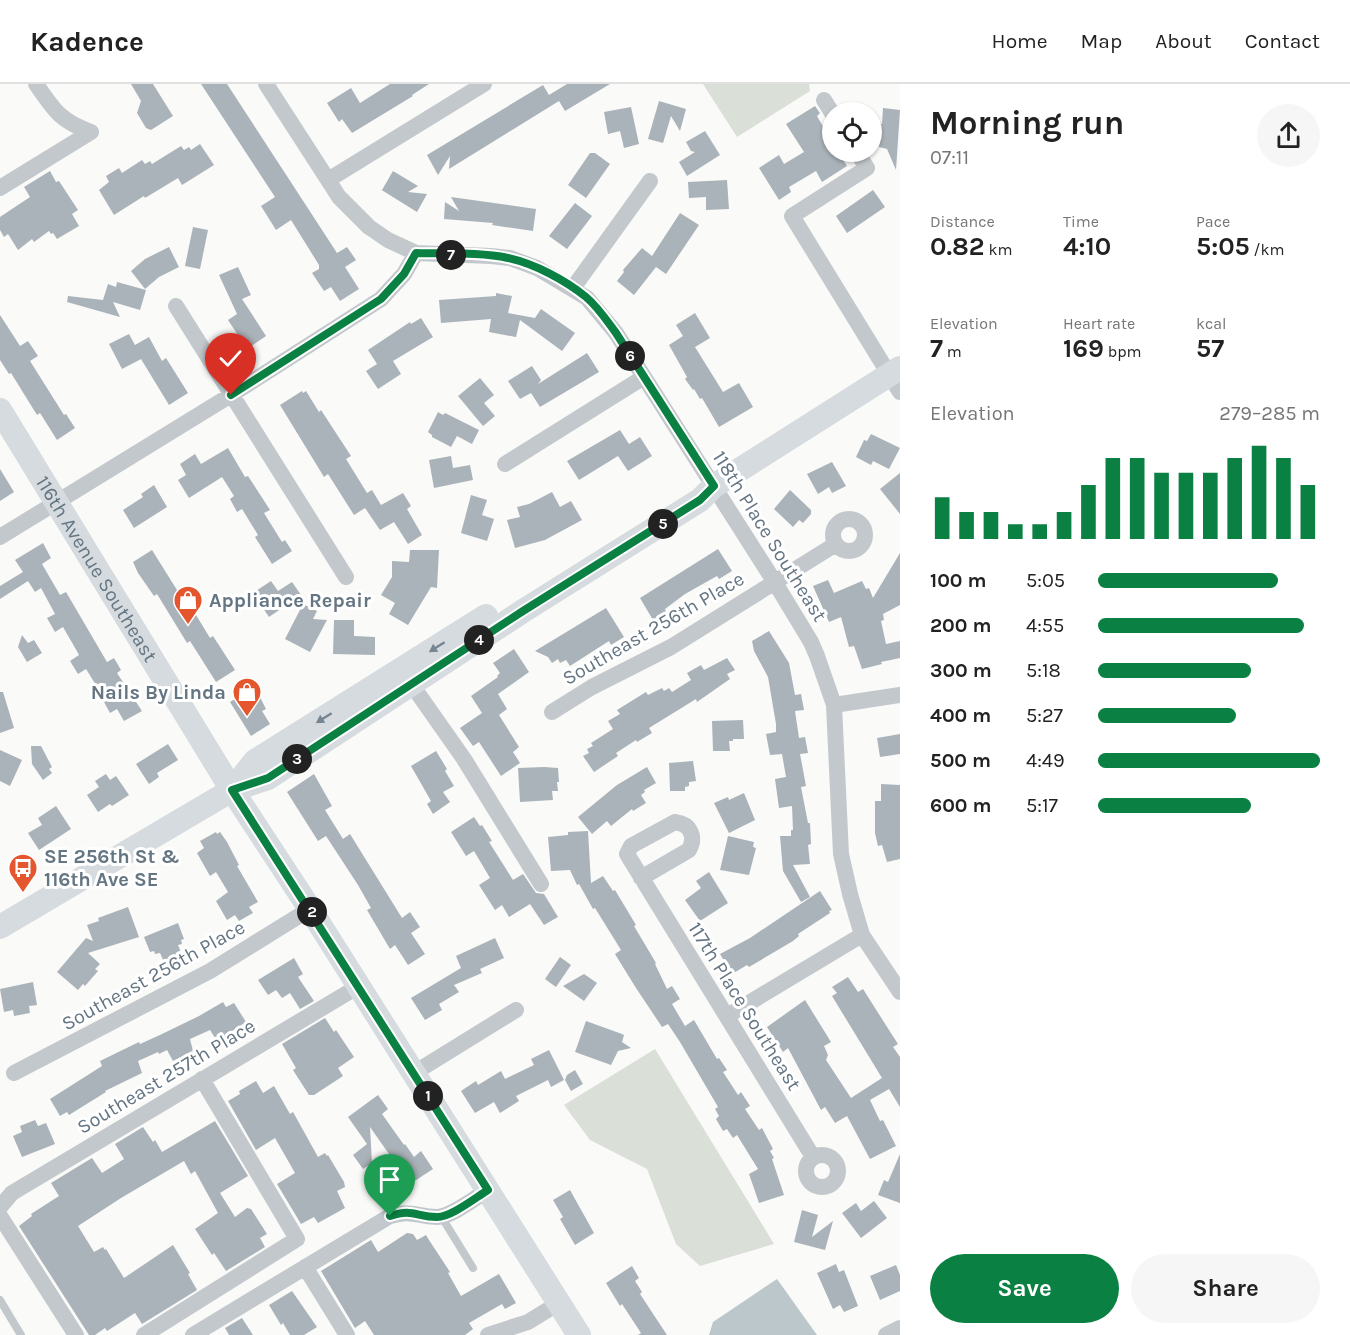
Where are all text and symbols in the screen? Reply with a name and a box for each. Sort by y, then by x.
text: Kadence [30,25,144,58]
text: Home [992,29,1048,53]
text: Map [1081,29,1122,53]
text: About [1155,29,1212,53]
text: Contact [1245,29,1320,53]
map controls [822,102,882,162]
button: locate [822,102,882,162]
text: Morning run [930,104,1124,142]
button: share [1257,104,1320,167]
text: 07:11 [930,146,969,169]
text: Distance [930,212,995,231]
text: Time [1063,212,1099,231]
text: Pace [1196,212,1230,231]
text: 0.82 [930,231,985,262]
text: 4:10 [1063,231,1111,262]
text: 5:05 [1196,231,1250,262]
pin: 7 [436,240,466,270]
text: km [985,240,1012,259]
text: /km [1250,240,1284,259]
text: 7 [447,245,455,264]
text: Elevation [930,314,998,333]
text: Heart rate [1063,314,1135,333]
text: kcal [1196,314,1227,333]
pin [205,333,256,395]
text: 7 [930,333,943,364]
text: 169 [1063,333,1104,364]
text: 57 [1196,333,1224,364]
pin: 6 [615,341,645,371]
icon: check [214,342,247,375]
text: m [943,342,962,361]
text: bpm [1104,342,1142,361]
text: 6 [625,346,635,365]
text: Elevation [930,402,1015,425]
text: 279–285 m [1219,402,1320,425]
street label: 118th Place Southeast [708,447,832,626]
street label: 116th Avenue Southeast [31,472,162,667]
pin: 5 [648,509,678,539]
text: 5 [658,514,668,533]
street label: Southeast 256th Place [558,567,748,690]
text: 100 m [930,569,986,592]
text: 5:05 [1026,569,1065,592]
shop icon: Appliance Repair [172,584,204,626]
place label: Appliance Repair [209,589,371,612]
text: 200 m [930,614,991,637]
text: 4:55 [1026,614,1064,637]
pin: 4 [464,625,494,655]
text: 4 [474,630,484,649]
one-way arrow [429,642,445,653]
text: 300 m [930,659,992,682]
text: 5:18 [1026,659,1061,682]
shop icon: Nails By Linda [231,676,263,718]
place label: Nails By Linda [91,681,226,704]
text: 400 m [930,704,991,727]
text: 5:27 [1026,704,1063,727]
one-way arrow [316,712,332,723]
pin: 3 [282,744,312,774]
text: 3 [292,749,302,768]
text: 500 m [930,749,991,772]
text: 4:49 [1026,749,1065,772]
text: 600 m [930,794,991,817]
text: 5:17 [1026,794,1058,817]
place label: SE 256th St & 116th Ave SE [44,845,180,891]
bus stop icon: SE 256th St & 116th Ave SE [7,852,39,894]
pin: 2 [297,897,327,927]
text: 2 [307,902,317,921]
street label: Southeast 256th Place [58,916,249,1035]
street label: 117th Place Southeast [683,918,806,1095]
street label: Southeast 257th Place [73,1014,259,1139]
pin: 1 [413,1081,443,1111]
text: 1 [425,1086,431,1105]
pin [364,1154,415,1216]
icon: arrive [373,1163,406,1196]
button: Save [930,1254,1119,1323]
button: Share [1131,1254,1320,1323]

